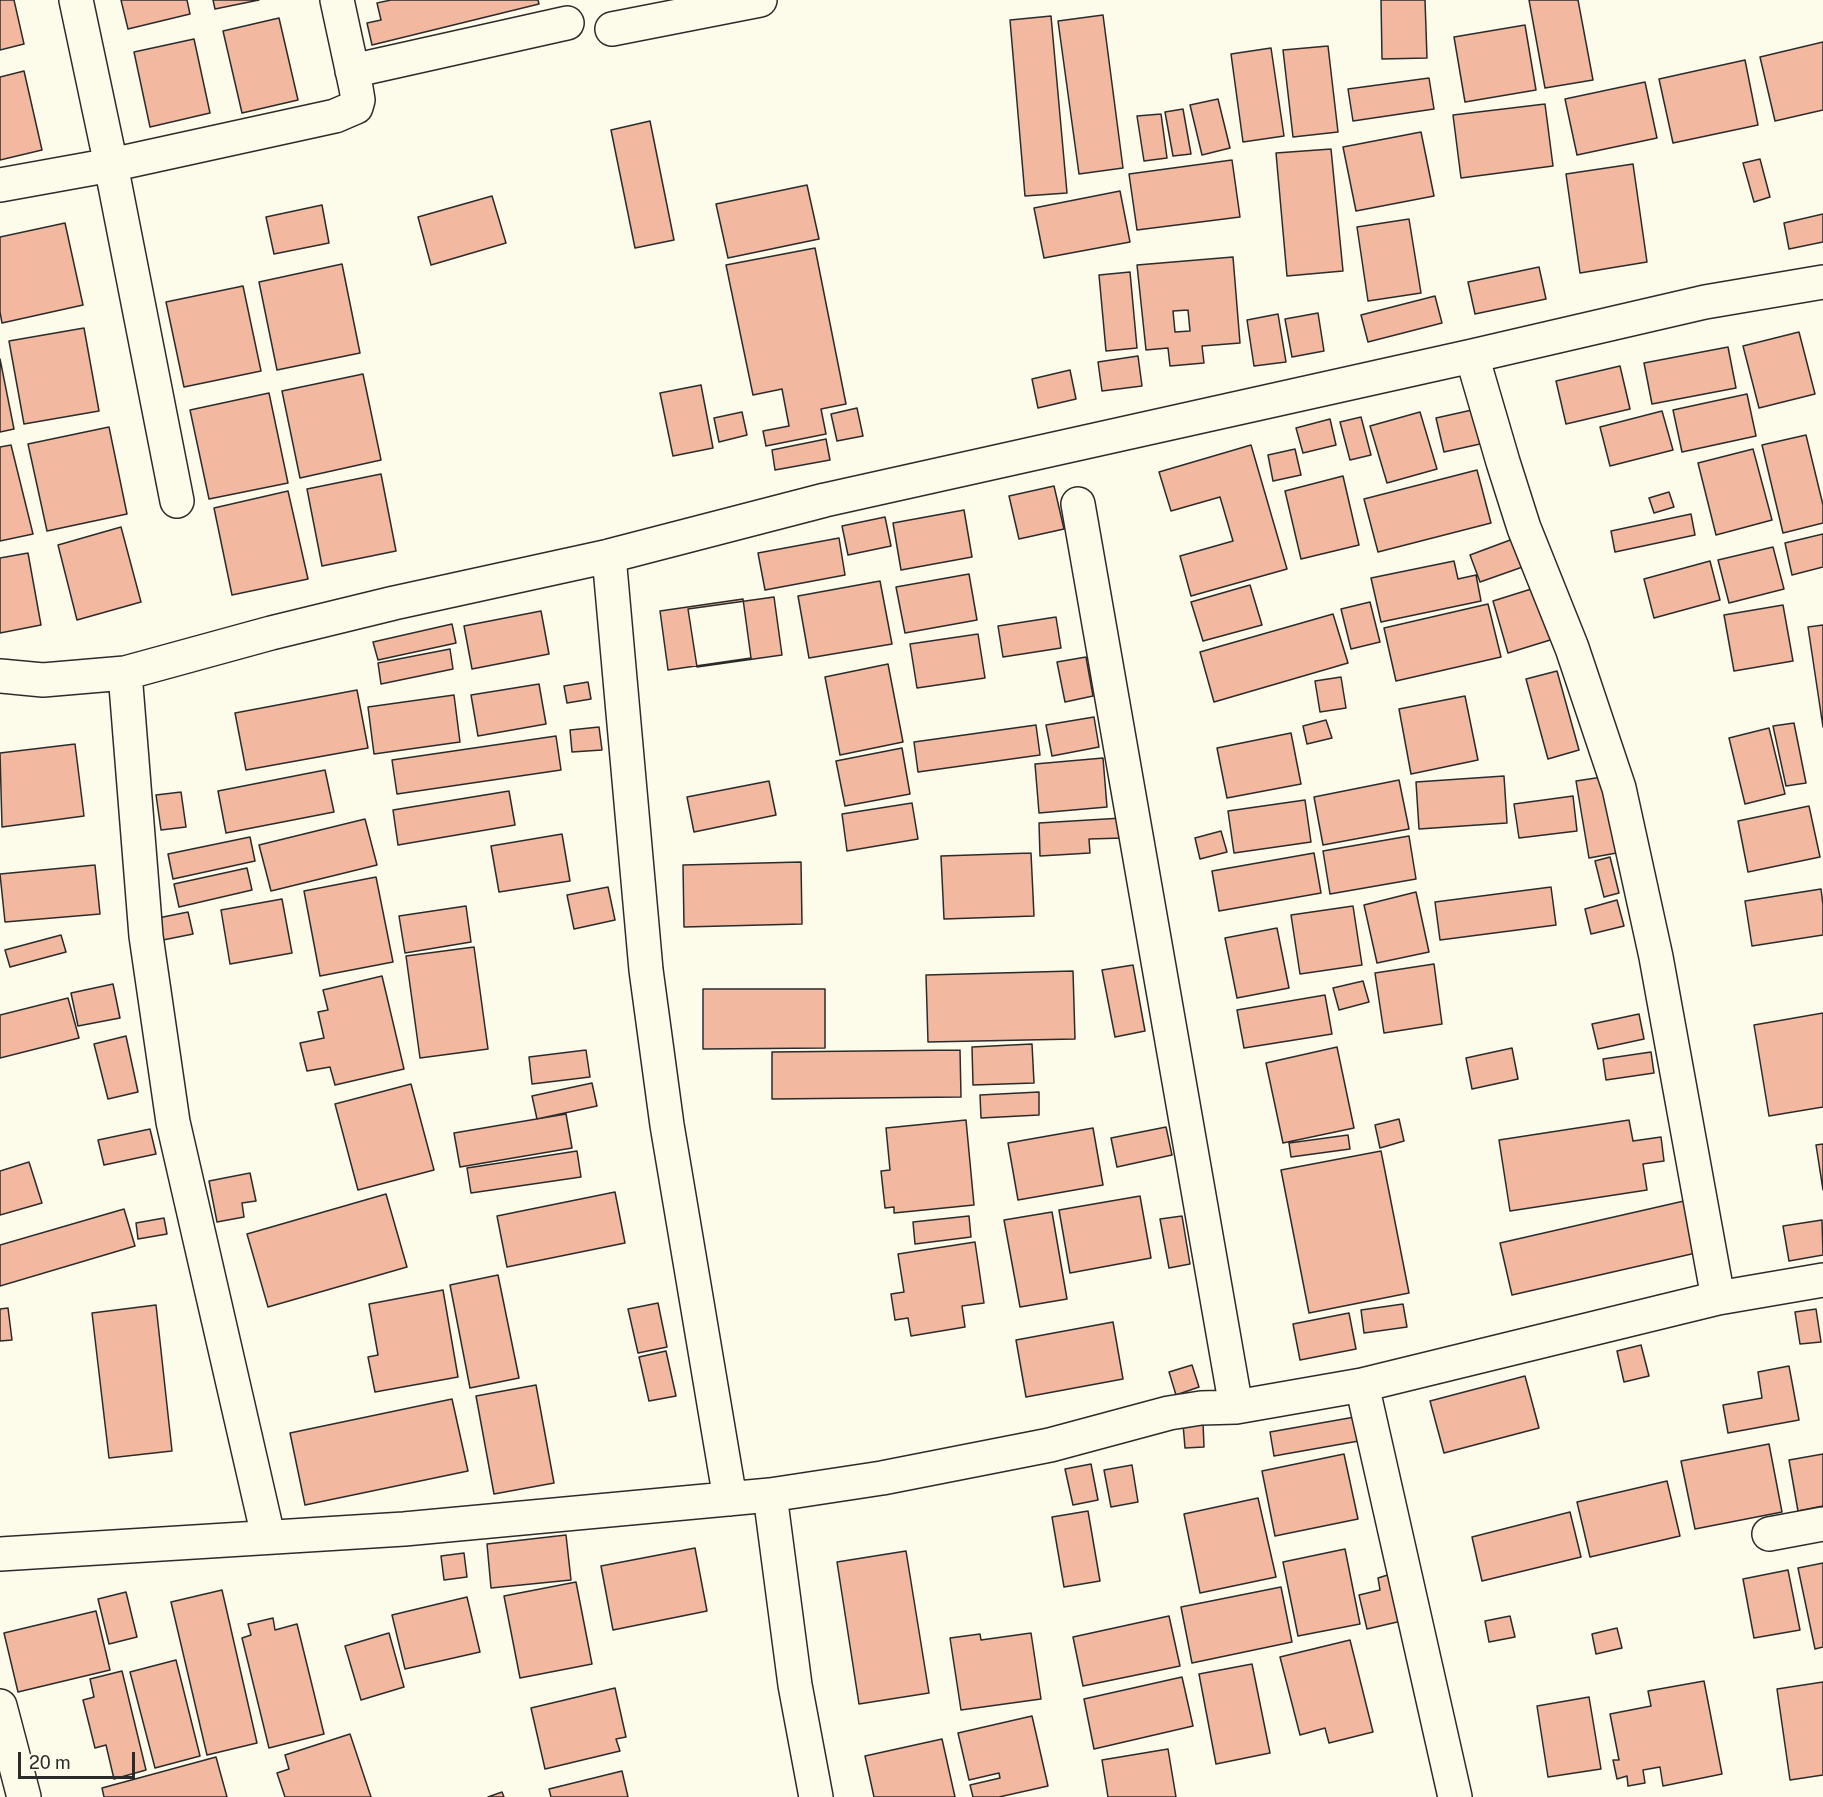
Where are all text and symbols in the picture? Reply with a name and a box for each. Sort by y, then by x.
scale bar [21,1740,138,1778]
text: 20 m [29,1752,71,1773]

